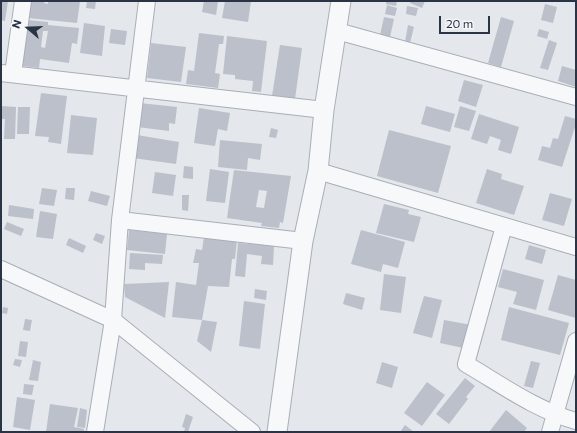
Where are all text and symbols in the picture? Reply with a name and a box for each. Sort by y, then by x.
north arrow [8,8,48,48]
scale bar [441,8,492,34]
text: 20 m [446,16,473,30]
text: N [9,18,24,30]

